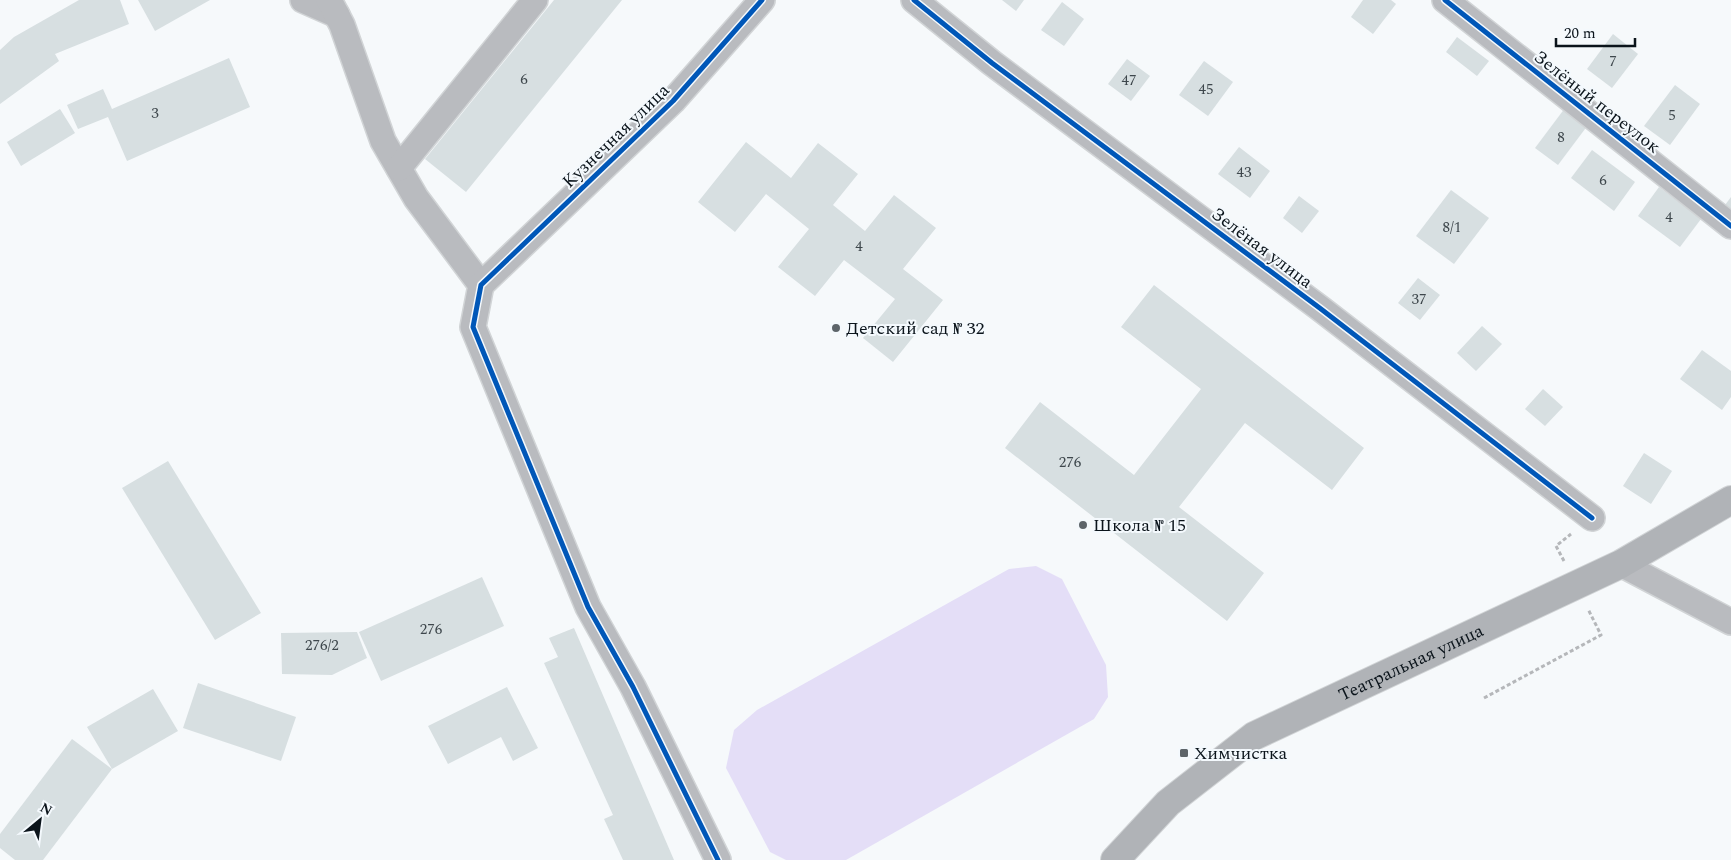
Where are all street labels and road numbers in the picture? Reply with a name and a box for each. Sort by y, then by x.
street label: Зелёный переулок [1528,44,1666,160]
street label: Кузнечная улица [556,77,676,194]
street label: Зелёная улица [1206,201,1319,295]
street label: Театральная улица [1334,617,1488,708]

